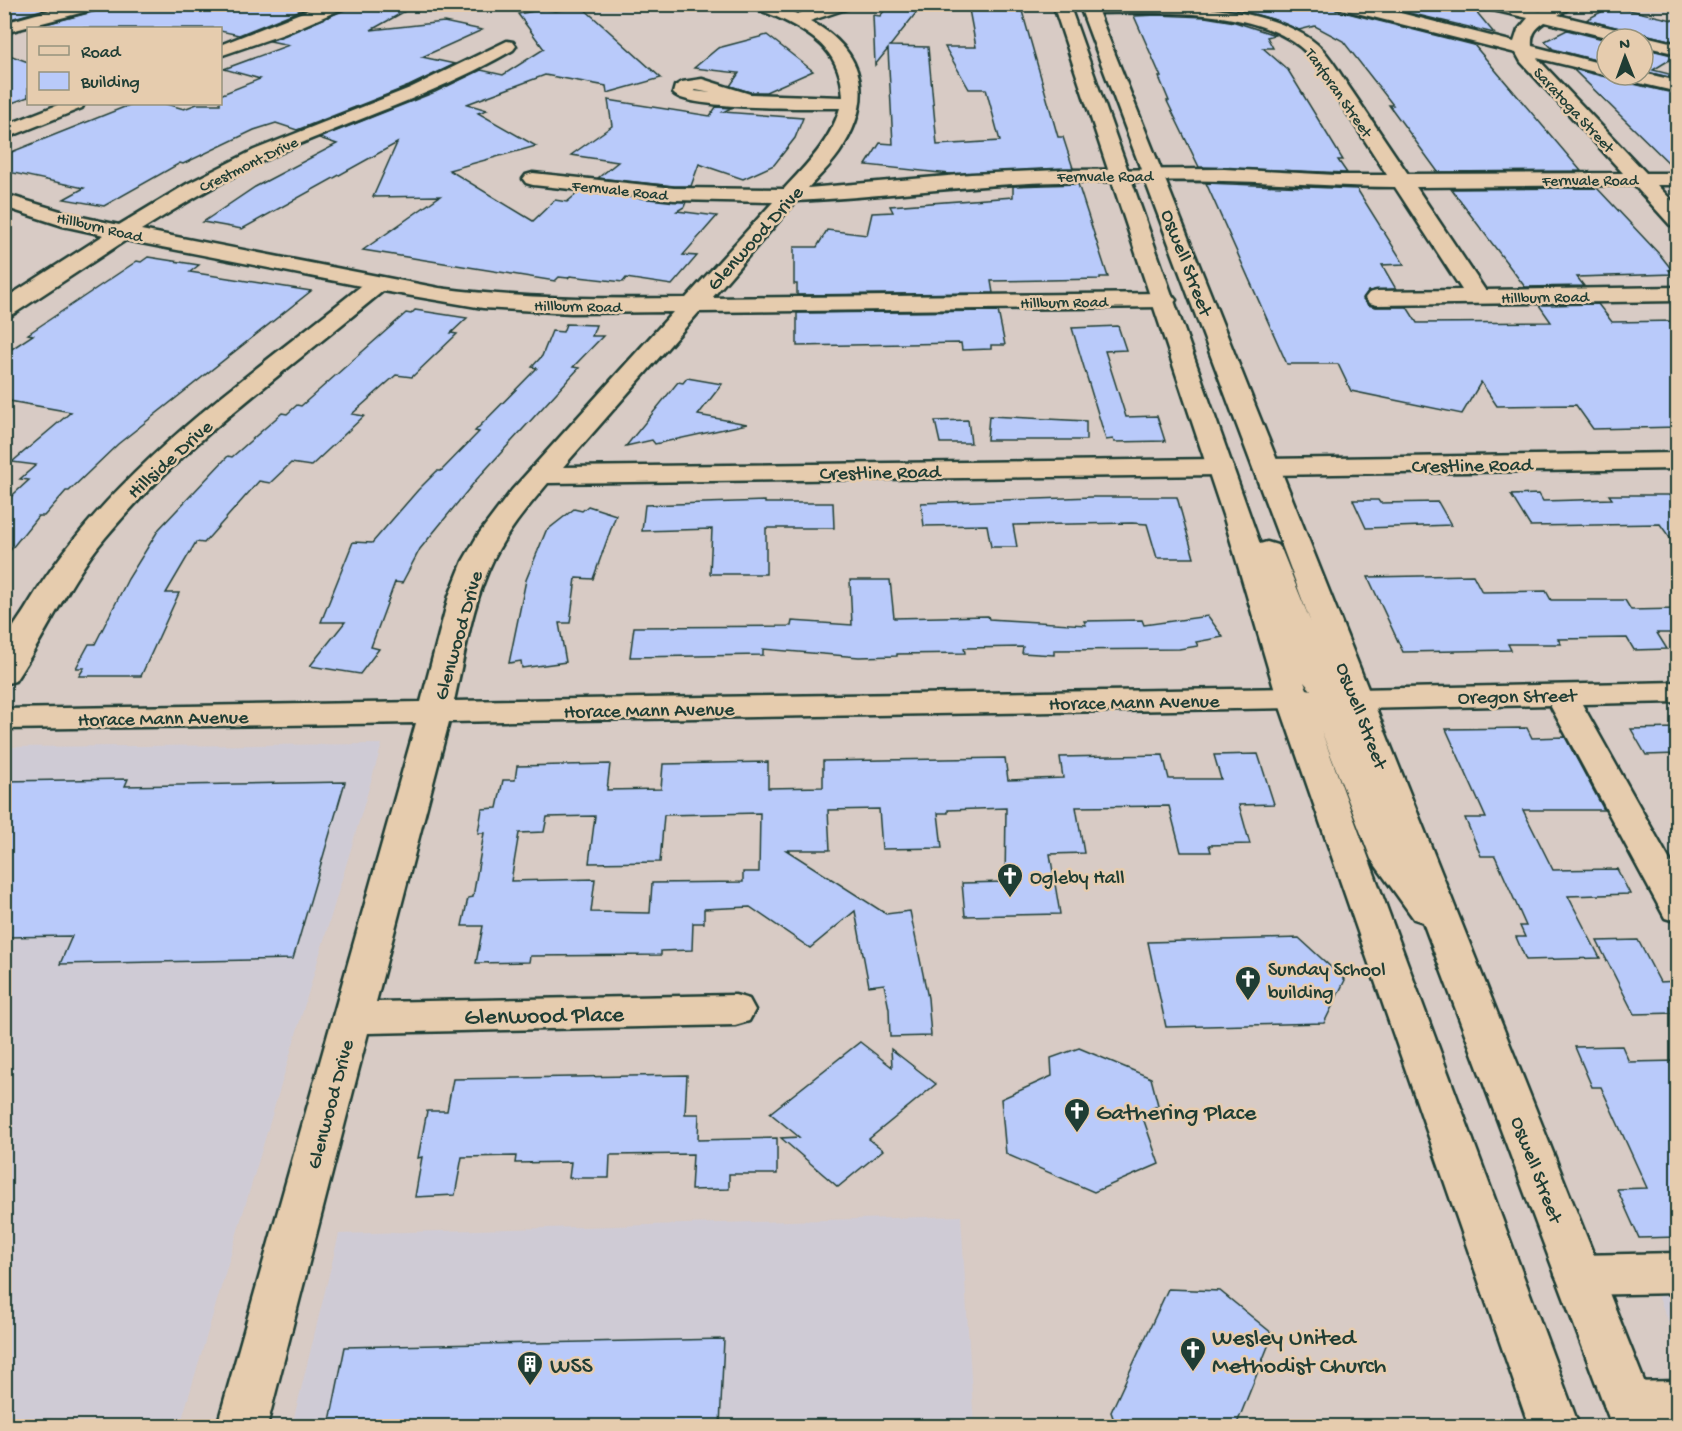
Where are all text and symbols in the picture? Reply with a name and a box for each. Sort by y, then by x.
legend [27,27,222,105]
north arrow [1595,27,1655,87]
text: N [1619,36,1631,55]
text: Road [81,43,122,64]
street label: Tanforan Street [1299,45,1376,143]
street label: Saratoga Street [1528,65,1618,159]
text: Building [80,73,140,94]
street label: Crestmont Drive [197,134,303,198]
street label: Fernvale Road [1056,169,1155,188]
street label: Fernvale Road [1541,173,1640,192]
street label: Fernvale Road [570,178,670,207]
street label: Glenwood Drive [704,182,810,297]
street label: Oswell Street [1154,207,1216,321]
street label: Hillburn Road [54,210,146,249]
street label: Hillburn Road [1501,289,1591,310]
street label: Hillburn Road [1020,294,1110,315]
street label: Hillburn Road [534,298,624,319]
street label: Hillside Drive [124,416,219,505]
street label: Crestline Road [1411,455,1535,480]
street label: Crestline Road [819,462,943,487]
street label: Glenwood Drive [431,568,490,703]
street label: Oswell Street [1329,660,1391,774]
street label: Oregon Street [1457,686,1578,711]
street label: Horace Mann Avenue [1049,691,1220,717]
street label: Horace Mann Avenue [564,699,735,725]
street label: Horace Mann Avenue [78,707,249,733]
church icon: Ogleby Hall [995,861,1025,899]
place label: Ogleby Hall [1030,868,1125,891]
place label: Sunday School building [1268,960,1386,1006]
church icon: Sunday School building [1233,964,1263,1002]
street label: Glenwood Place [464,1002,625,1033]
street label: Glenwood Drive [304,1037,361,1172]
church icon: Gathering Place [1062,1096,1092,1134]
place label: Gathering Place [1096,1100,1257,1129]
street label: Oswell Street [1504,1114,1566,1228]
place label: Wesley United Methodist Church [1212,1325,1387,1382]
church icon: Wesley United Methodist Church [1178,1335,1208,1373]
building icon: WSS [515,1349,545,1387]
place label: WSS [550,1353,594,1382]

